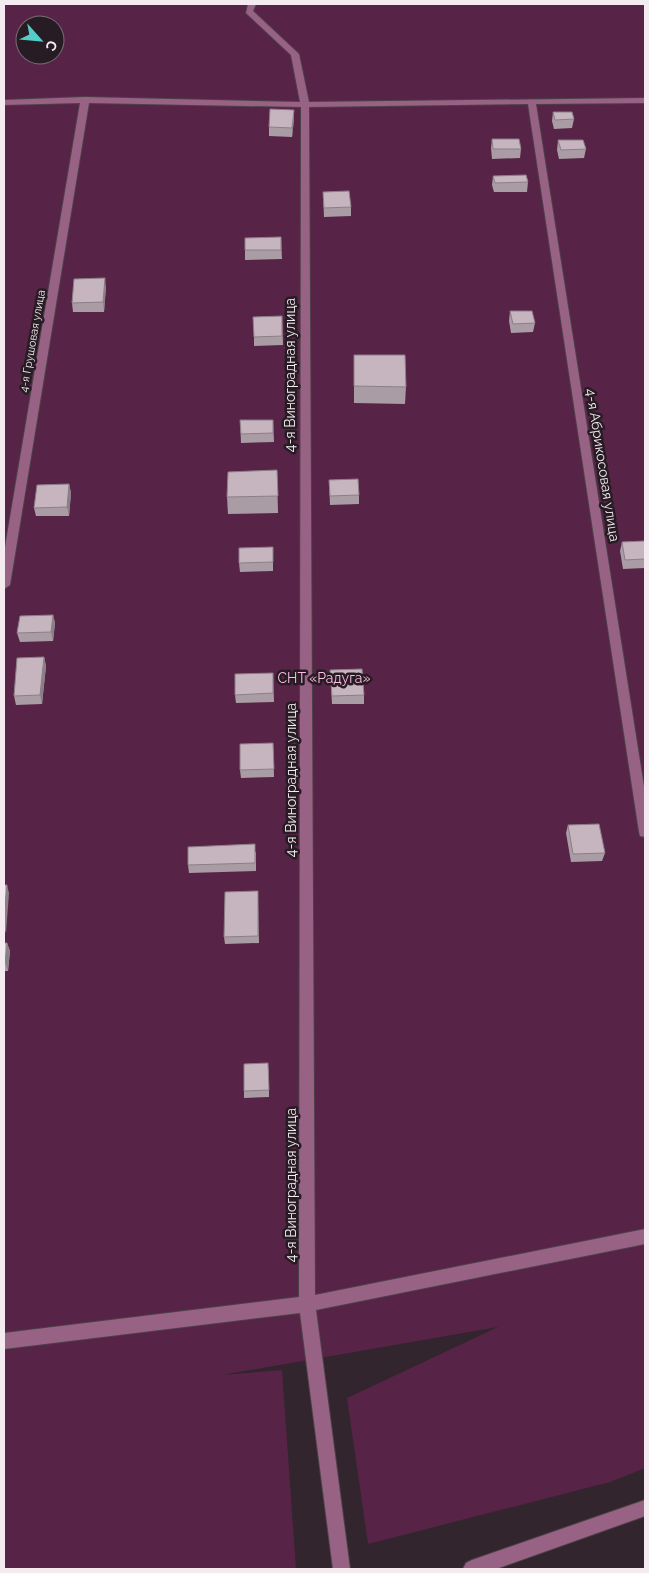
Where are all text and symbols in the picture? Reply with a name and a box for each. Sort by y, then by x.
north arrow [15,15,65,65]
text: С [42,38,61,54]
street label: 4-я Грушовая улица [17,289,48,393]
street label: 4-я Виноградная улица [282,298,298,452]
street label: 4-я Абрикосовая улица [583,387,623,543]
park label: СНТ «Радуга» [278,670,370,686]
street label: 4-я Виноградная улица [283,703,299,857]
street label: 4-я Виноградная улица [283,1108,299,1262]

